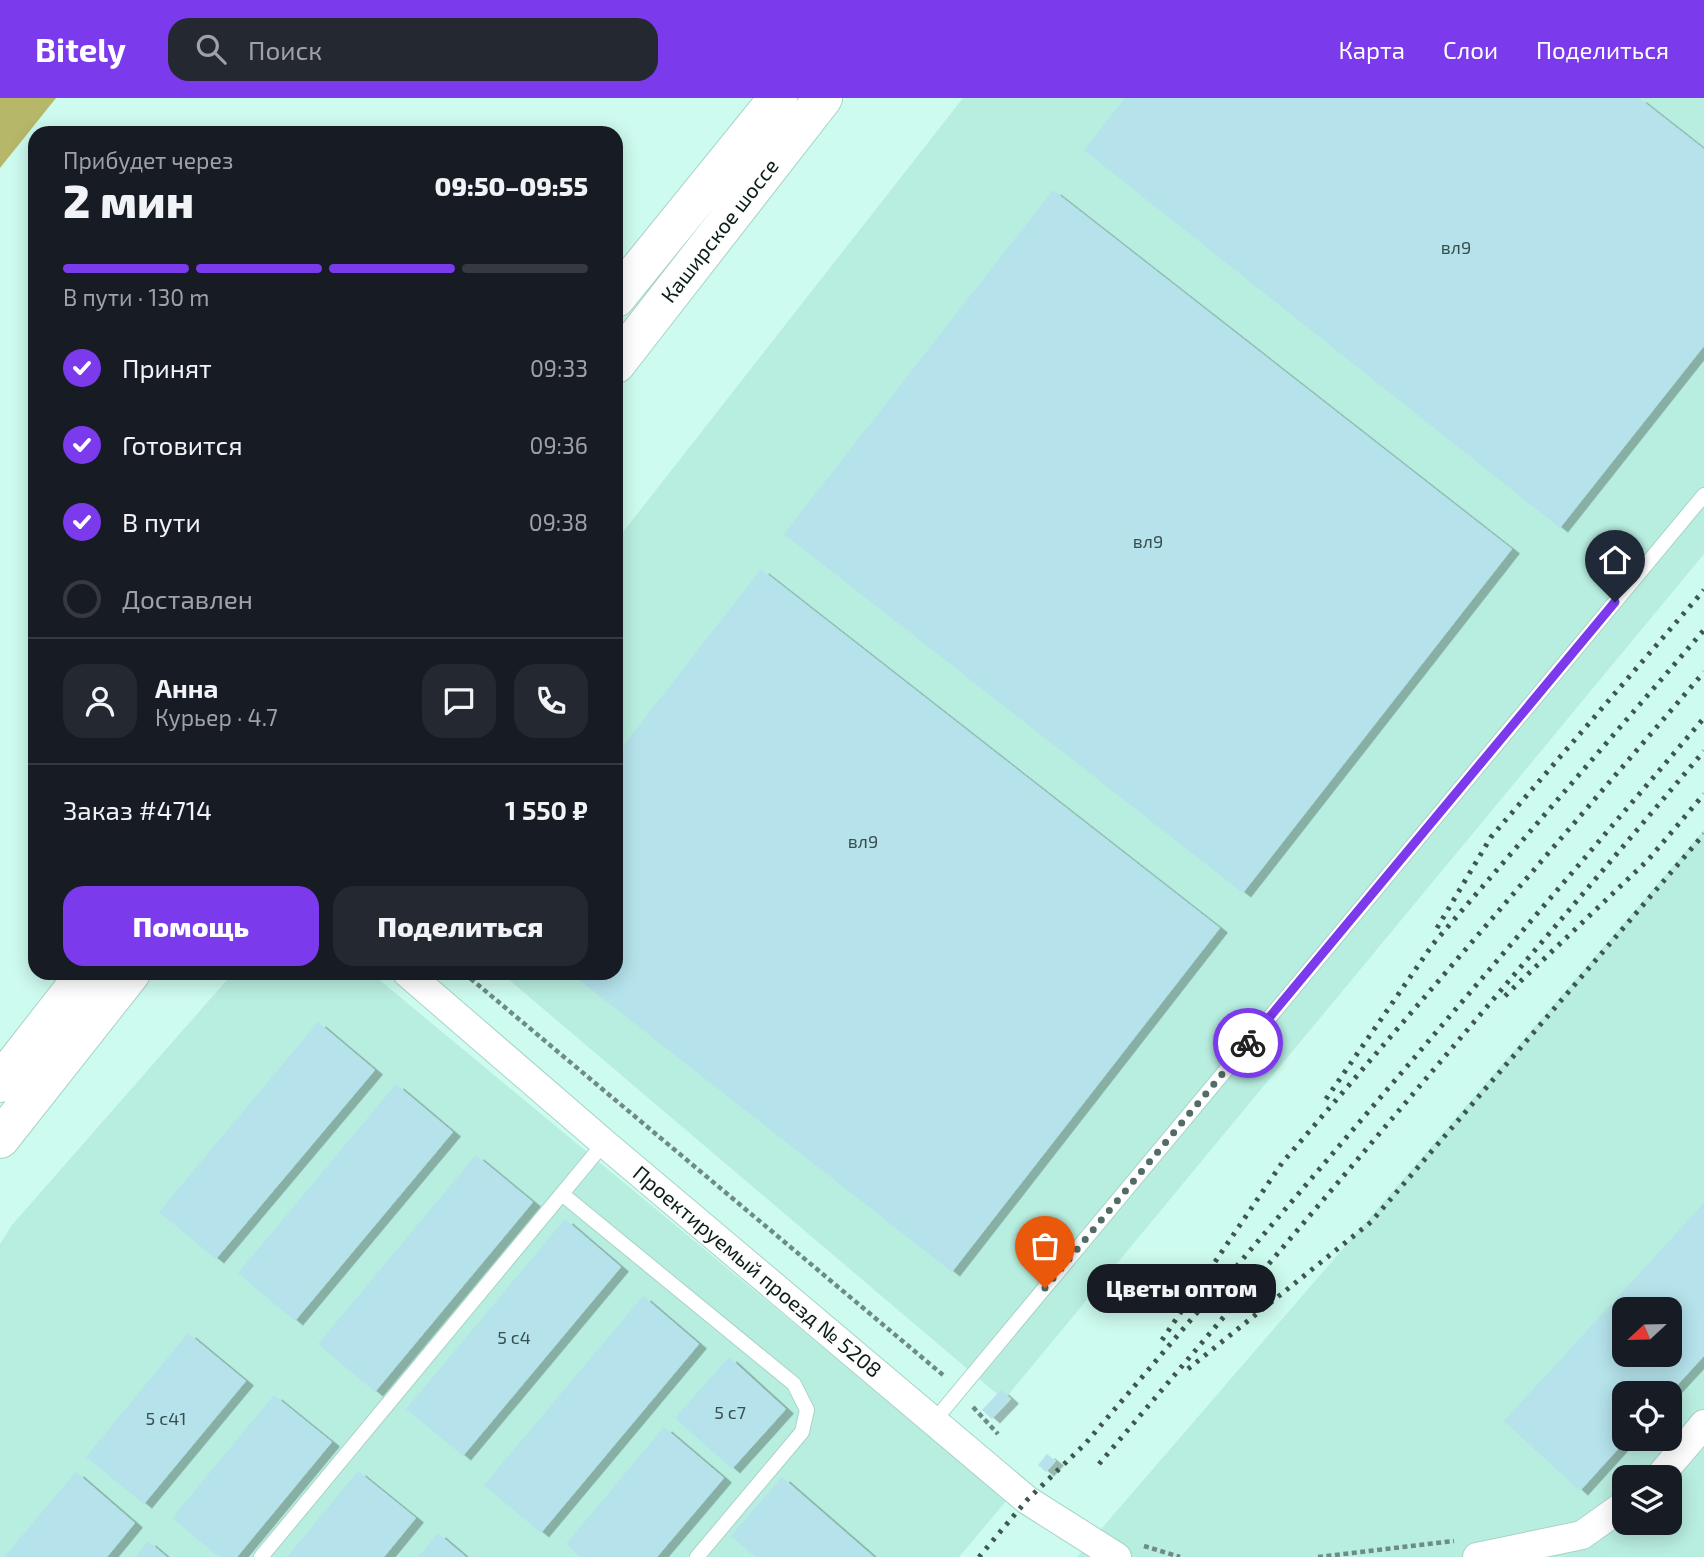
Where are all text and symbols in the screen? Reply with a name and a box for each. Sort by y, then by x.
search box [168,18,658,81]
text: Bitely [35,29,126,69]
icon: search [192,30,230,68]
text: Поиск [248,34,322,65]
text: Карта [1338,35,1405,64]
text: Слои [1443,35,1498,64]
text: Поделиться [1536,35,1669,64]
text: Прибудет через [63,146,233,174]
street label: Каширское шоссе [655,153,783,307]
text: 09:50–09:55 [435,170,588,201]
text: 2 мин [63,172,194,227]
house number: вл9 [1441,236,1471,258]
text: В пути · 130 m [63,283,209,311]
icon: check [63,349,101,387]
text: Принят [122,352,212,383]
text: 09:33 [530,354,588,382]
icon: check [63,426,101,464]
text: Готовится [122,429,243,460]
text: 09:36 [530,431,588,459]
icon: check [63,503,101,541]
text: В пути [122,506,201,537]
text: 09:38 [529,508,588,536]
house number: вл9 [1133,530,1163,552]
pin [1585,530,1645,602]
icon: home [1596,541,1634,579]
text: Доставлен [122,583,253,614]
button: person [63,664,137,738]
button: chat [422,664,496,738]
button: phone [514,664,588,738]
text: Анна [155,672,218,703]
text: Курьер · 4.7 [155,703,278,731]
text: Заказ #4714 [63,794,212,825]
text: 1 550 ₽ [505,794,588,825]
house number: вл9 [848,830,878,852]
button: Помощь [63,886,319,966]
button: Поделиться [333,886,588,966]
courier [1213,1008,1283,1078]
icon: bike [1229,1024,1267,1062]
street label: Проектируемый проезд № 5208 [628,1160,887,1383]
pin [1015,1216,1075,1288]
icon: bag [1026,1227,1064,1265]
callout: Цветы оптом [1087,1264,1276,1312]
text: Цветы оптом [1106,1274,1257,1302]
north arrow [1612,1297,1682,1367]
map controls [1612,1297,1682,1535]
house number: 5 с4 [497,1326,531,1348]
button: locate [1612,1381,1682,1451]
house number: 5 с7 [714,1401,746,1423]
house number: 5 с41 [146,1407,186,1429]
button: layers [1612,1465,1682,1535]

